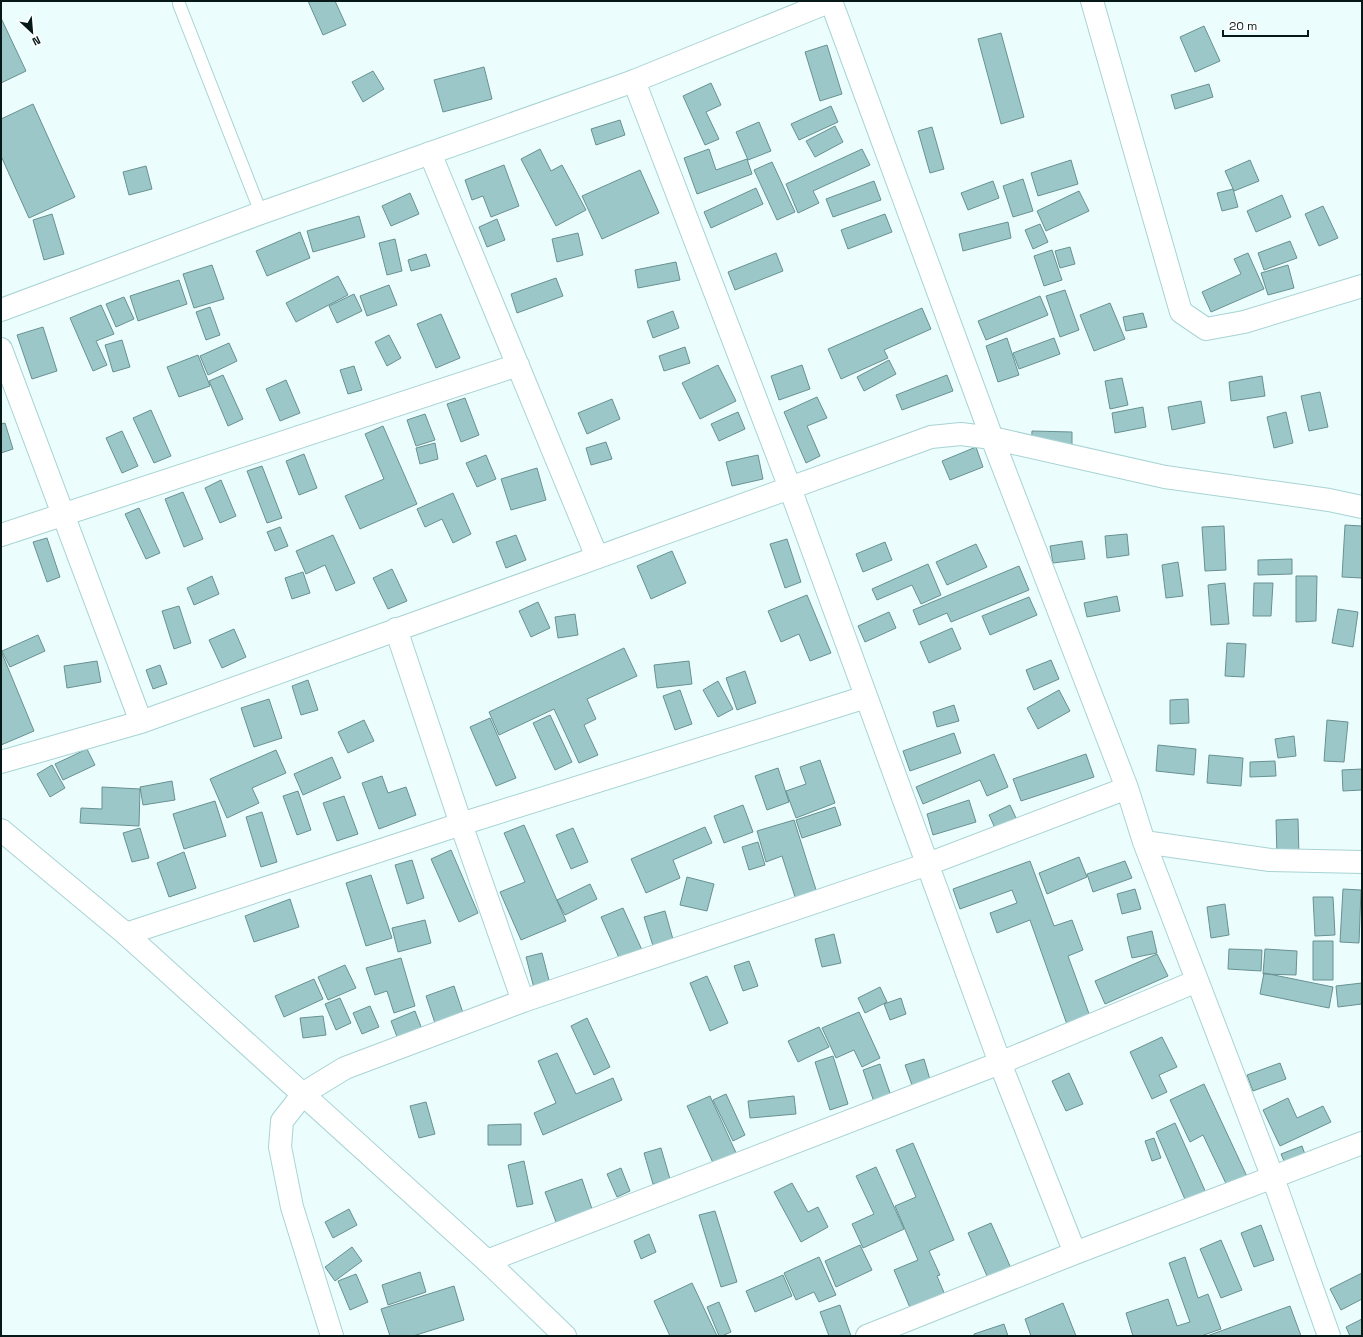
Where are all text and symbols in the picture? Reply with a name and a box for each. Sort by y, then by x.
north arrow [12,12,52,52]
scale bar [1223,12,1308,38]
text: 20 m [1229,18,1257,34]
text: N [30,33,43,49]

